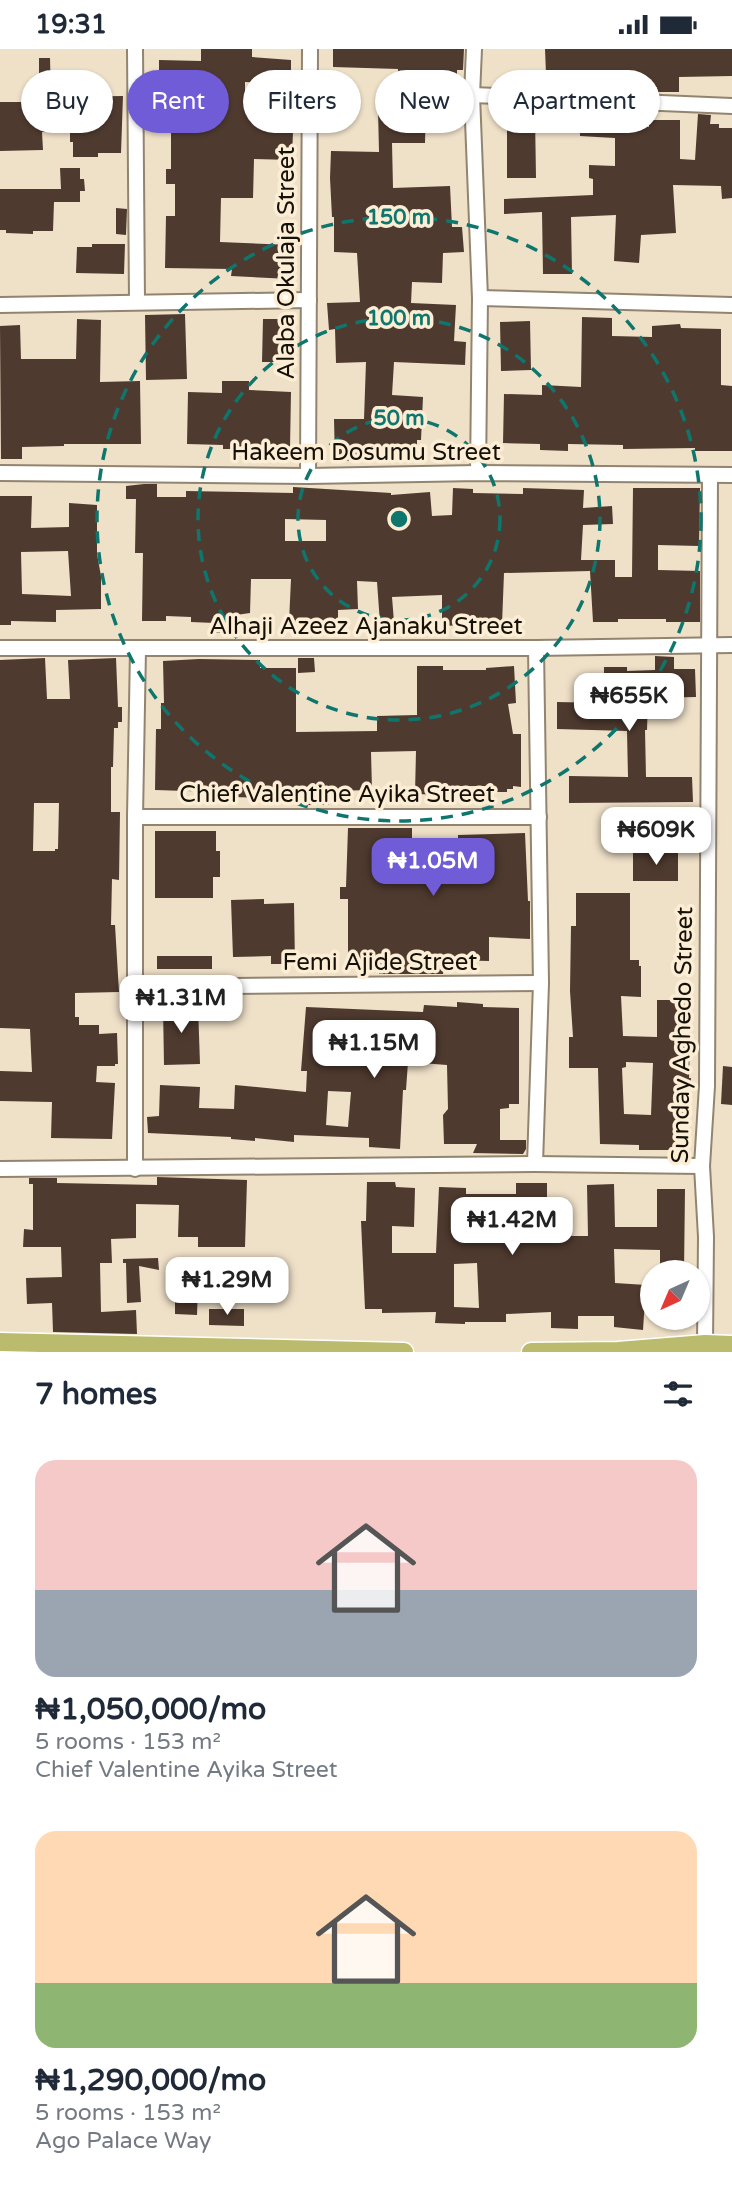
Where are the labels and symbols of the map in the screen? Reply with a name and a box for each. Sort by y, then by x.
street label: Alaba Okulaja Street [272,147,301,379]
text: 150 m [367,205,431,230]
text: 100 m [367,306,431,331]
text: 50 m [373,406,425,431]
street label: Hakeem Dosumu Street [231,438,501,467]
centre of rings [387,507,411,531]
street label: Alhaji Azeez Ajanaku Street [209,612,523,641]
pin: ₦655K [580,673,678,733]
street label: Chief Valentine Ayika Street [179,780,495,809]
pin: ₦609K [607,807,705,867]
pin: ₦1.05M [376,839,490,898]
street label: Sunday Aghedo Street [666,906,699,1164]
street label: Femi Ajide Street [283,948,477,977]
pin: ₦1.31M [124,975,238,1035]
pin: ₦1.15M [317,1021,431,1080]
pin: ₦1.42M [455,1197,569,1257]
pin: ₦1.29M [170,1257,284,1317]
north arrow [640,1260,710,1330]

